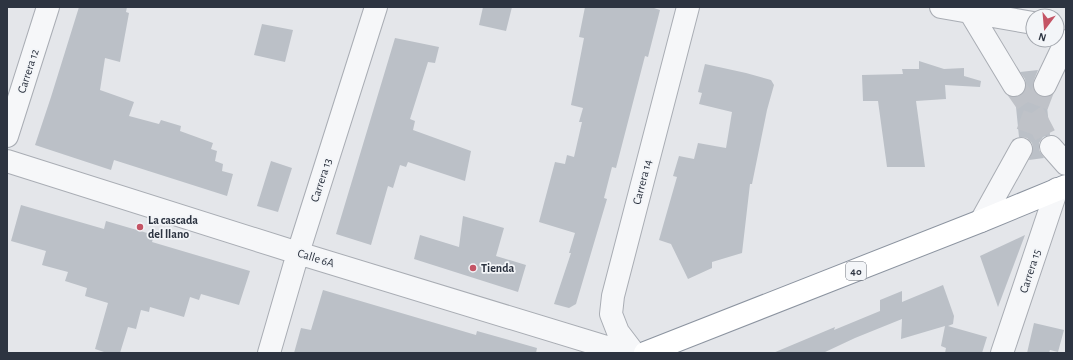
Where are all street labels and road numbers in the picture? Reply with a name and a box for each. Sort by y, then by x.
street label: Carrera 12 [15,47,41,95]
street label: Carrera 13 [308,157,334,203]
street label: Carrera 14 [630,158,654,206]
street label: Calle 6A [296,247,336,269]
street label: Carrera 15 [1017,248,1043,294]
road number: 40 [846,262,866,280]

